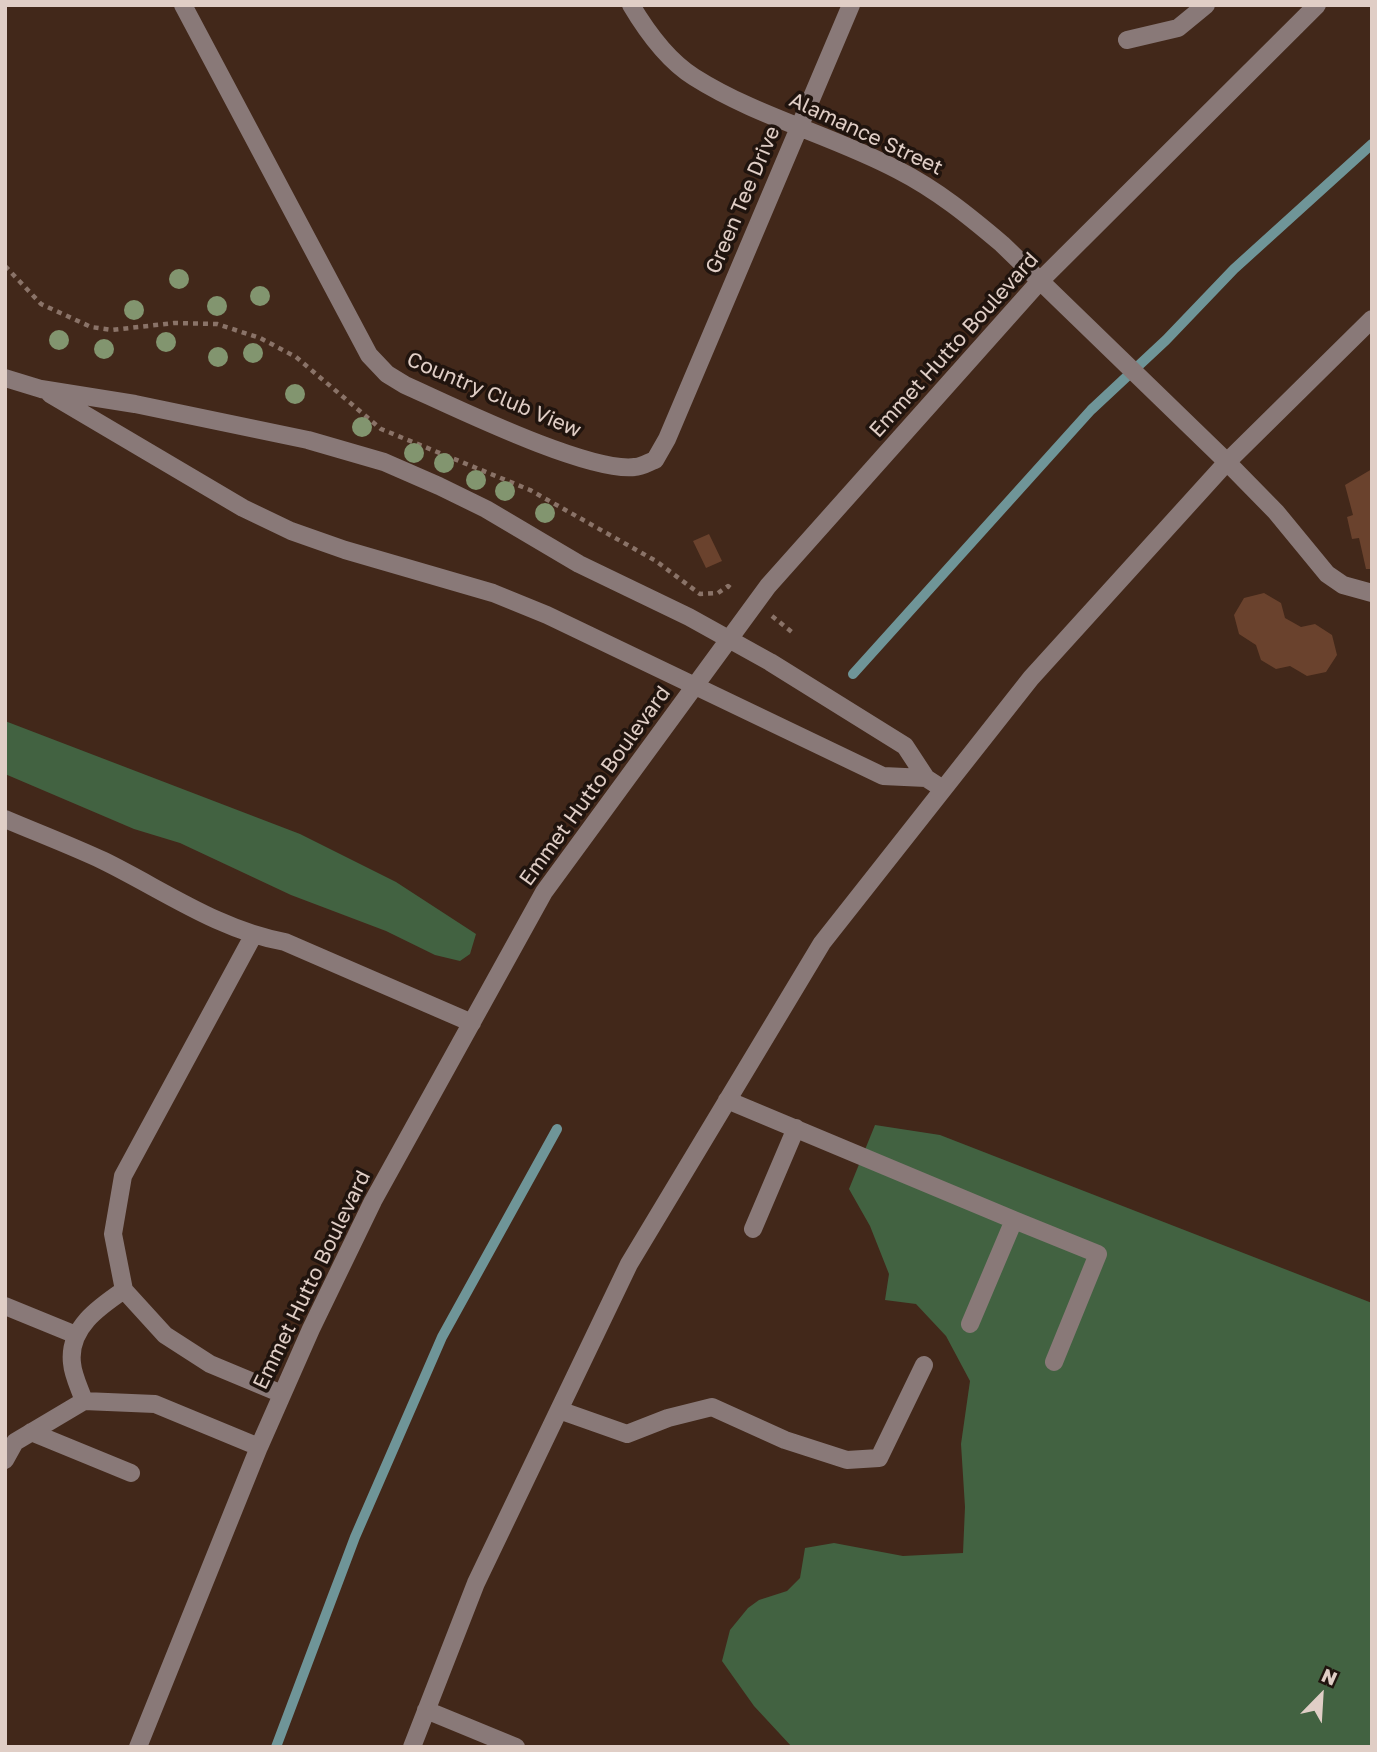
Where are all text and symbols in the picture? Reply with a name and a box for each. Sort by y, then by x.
street label: Alamance Street [785,87,947,181]
street label: Green Tee Drive [701,122,785,278]
street label: Emmet Hutto Boulevard [864,247,1044,443]
street label: Country Club View [403,347,585,443]
street label: Emmet Hutto Boulevard [514,681,676,891]
street label: Emmet Hutto Boulevard [248,1166,376,1394]
north arrow [1286,1661,1356,1731]
text: N [1318,1663,1341,1690]

